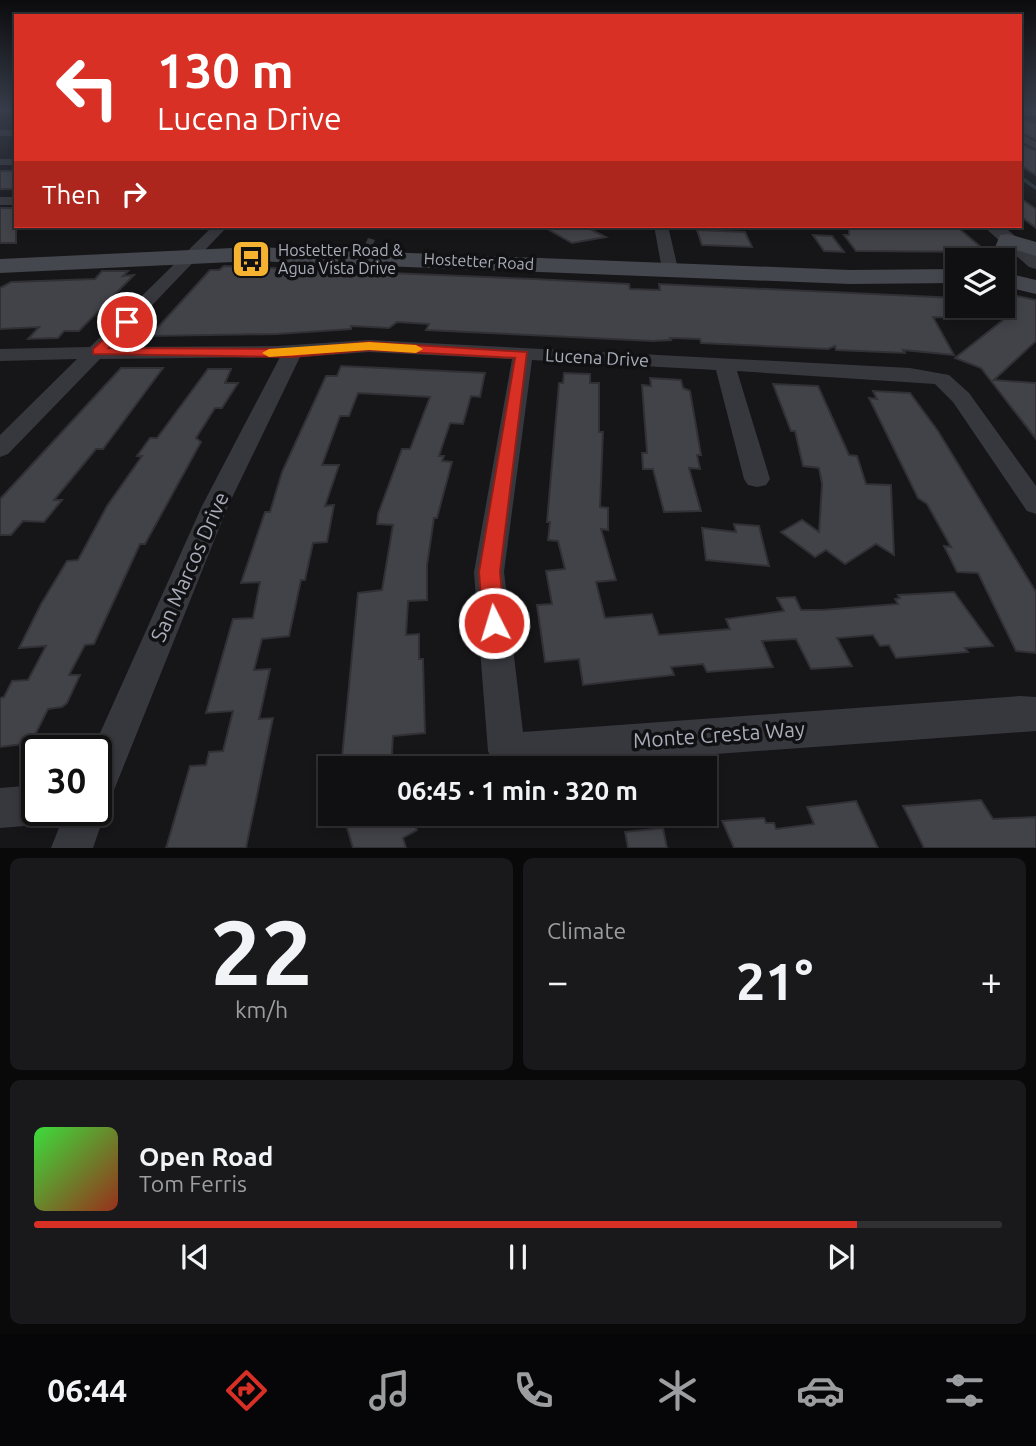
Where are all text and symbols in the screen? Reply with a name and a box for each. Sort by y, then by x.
icon: left [42,42,133,133]
text: 130 m [157,42,294,97]
text: Lucena Drive [157,100,342,136]
icon: right [115,175,153,213]
text: Then [42,180,101,209]
bus stop icon: Hostetter Road & Agua Vista Drive [230,238,272,280]
place label: Hostetter Road & Agua Vista Drive [278,241,403,277]
map controls [945,248,1015,318]
button: layers [945,248,1015,318]
street label: Hostetter Road [423,249,535,273]
pin [97,292,157,352]
icon: arrive [108,303,146,341]
street label: Lucena Drive [545,344,649,370]
street label: San Marcos Drive [145,488,233,645]
position arrow [457,586,531,660]
street label: Monte Cresta Way [632,716,806,752]
speed limit sign: 30 [21,735,112,826]
text: 06:45 · 1 min · 320 m [397,776,638,805]
text: 22 [210,900,313,1002]
text: Climate [547,918,626,943]
text: 21° [736,952,813,1010]
text: − [547,960,568,1002]
text: + [981,960,1002,1002]
text: km/h [235,997,288,1022]
text: Open Road [139,1142,273,1171]
text: Tom Ferris [139,1171,247,1196]
icon: previous [176,1238,214,1276]
icon: pause [499,1238,537,1276]
icon: next [822,1238,860,1276]
icon: directions [222,1366,271,1415]
icon: music [365,1366,414,1415]
icon: phone [509,1366,558,1415]
icon: climate [653,1366,702,1415]
icon: car [796,1366,845,1415]
icon: filters [940,1366,989,1415]
text: 06:44 [47,1372,127,1408]

